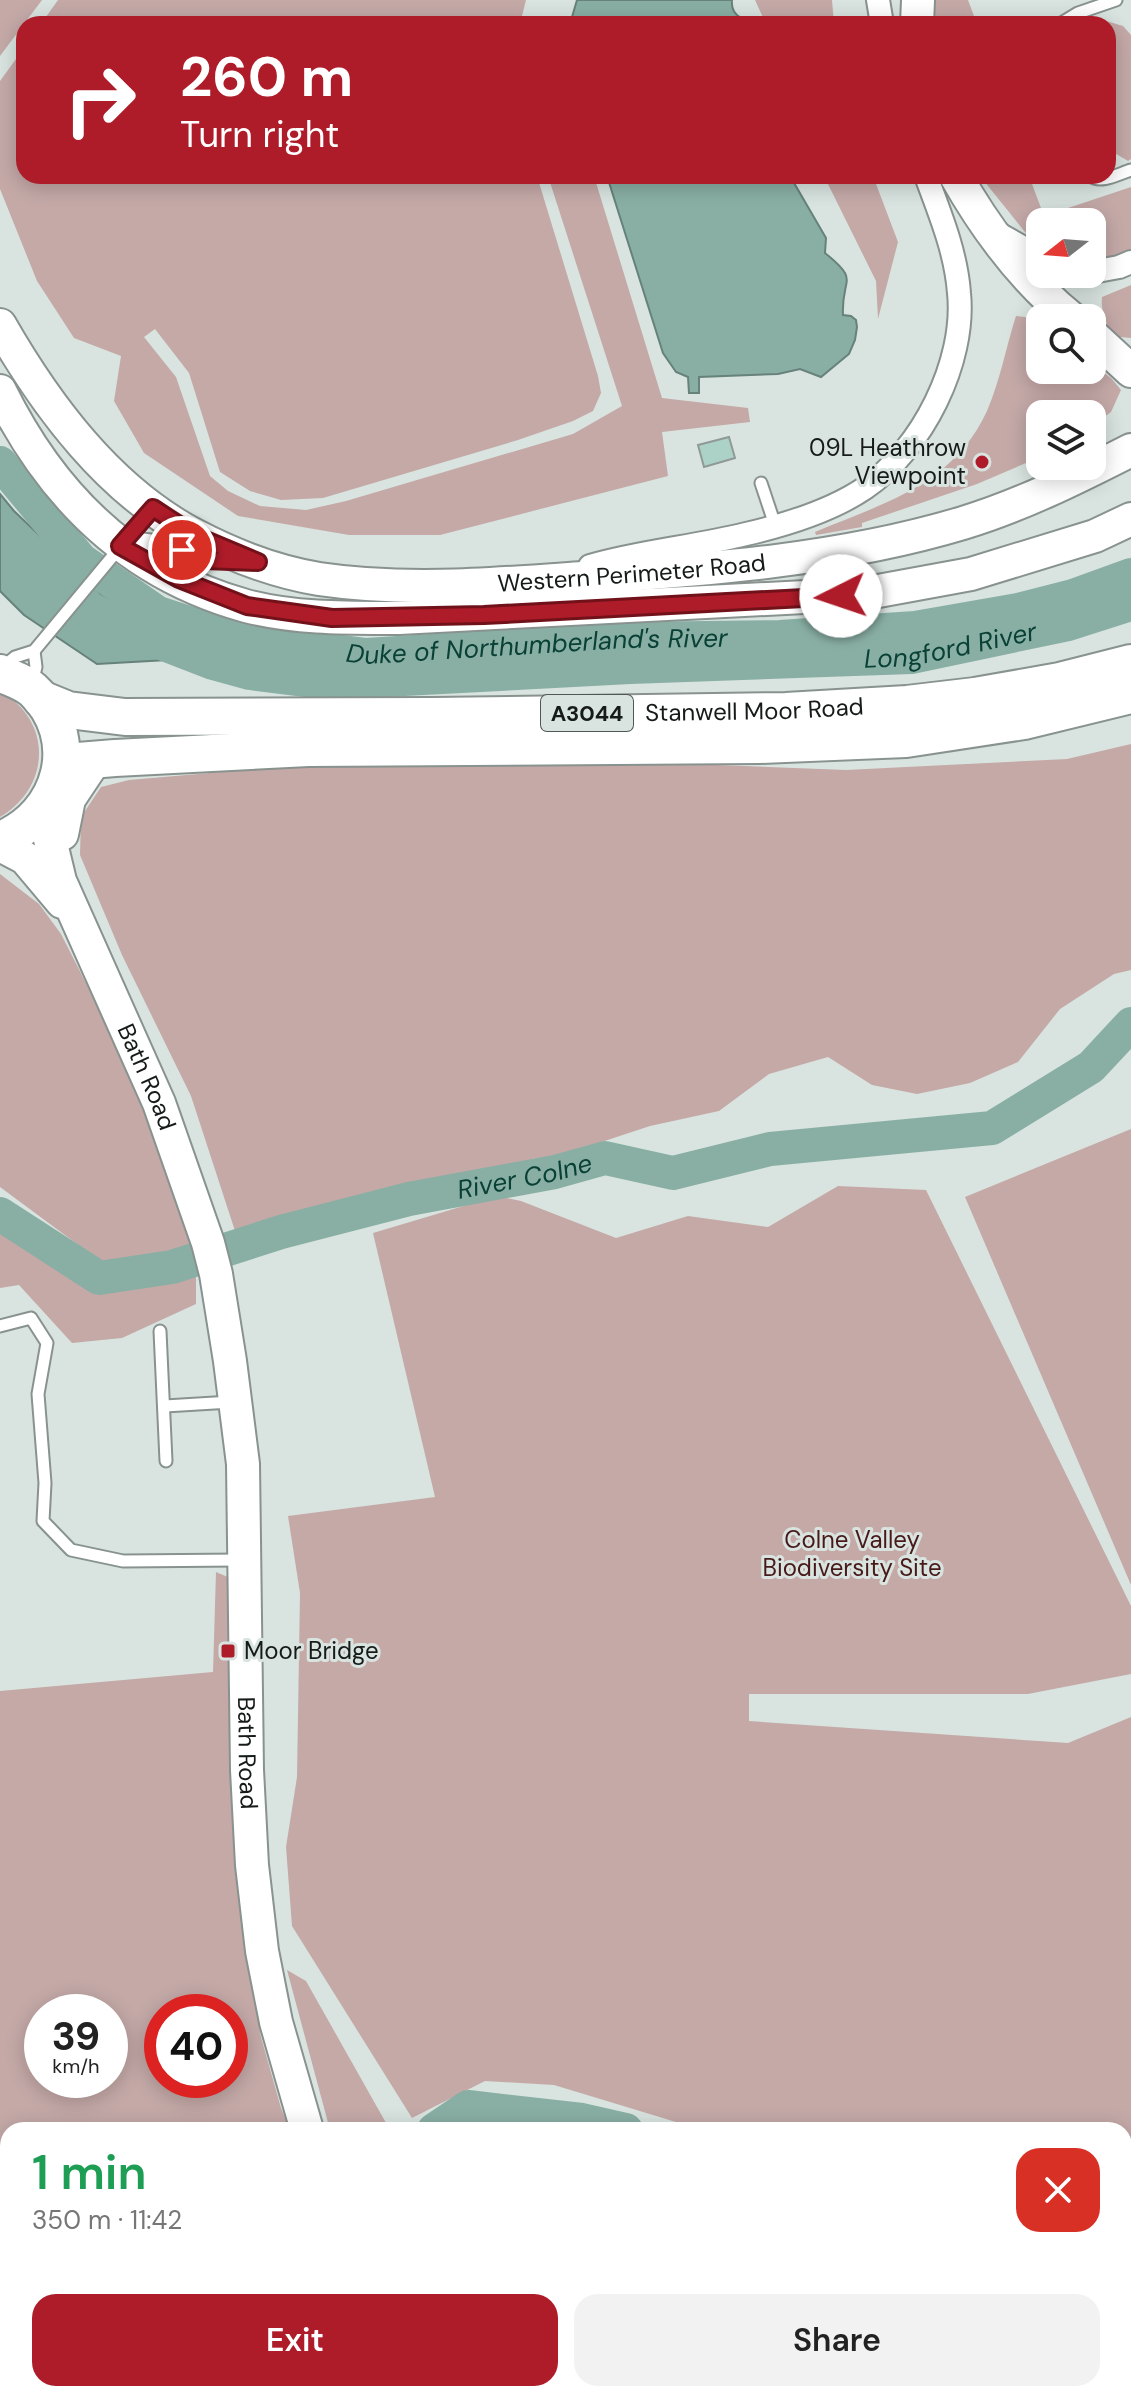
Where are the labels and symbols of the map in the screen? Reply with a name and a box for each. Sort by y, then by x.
north arrow [1026,208,1106,288]
place label: 09L Heathrow Viewpoint [809,432,966,491]
marker: 09L Heathrow Viewpoint [973,453,991,471]
pin [148,516,216,584]
street label: Western Perimeter Road [497,546,767,599]
position arrow [799,554,883,638]
water label: Longford River [863,614,1041,676]
water label: Duke of Northumberland's River [344,621,729,672]
street label: Stanwell Moor Road [645,691,864,728]
road number: A3044 [541,695,633,731]
street label: Bath Road [111,1019,183,1134]
water label: River Colne [454,1145,596,1207]
park label: Colne Valley Biodiversity Site [762,1524,942,1583]
place label: Moor Bridge [244,1635,379,1666]
marker: Moor Bridge [219,1642,237,1660]
street label: Bath Road [231,1696,265,1810]
speed limit sign: 40 [144,1994,248,2098]

